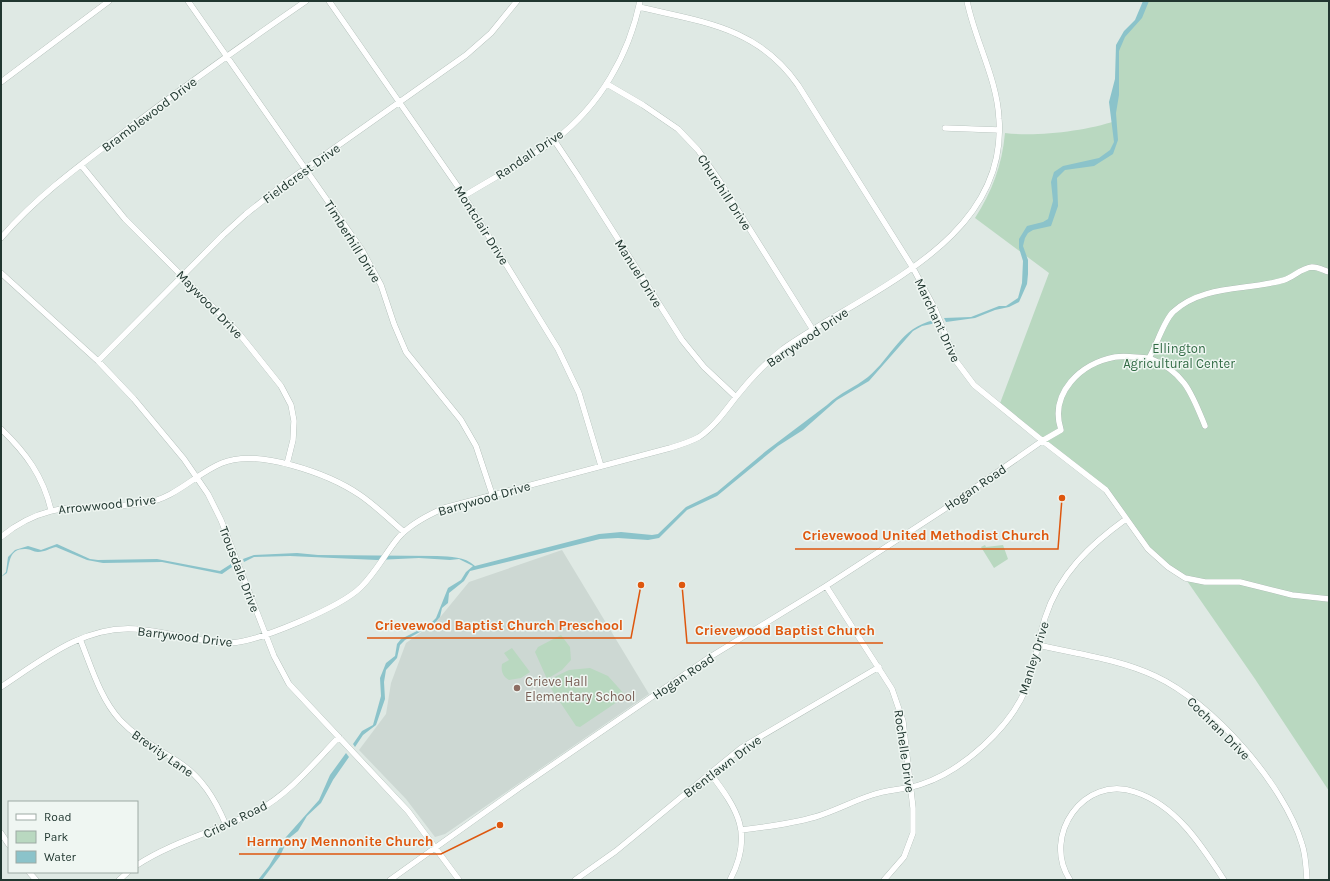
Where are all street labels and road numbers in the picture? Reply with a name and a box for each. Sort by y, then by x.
street label: Bramblewood Drive [99,74,200,155]
street label: Randall Drive [493,126,566,183]
street label: Fieldcrest Drive [260,140,343,207]
street label: Churchill Drive [694,151,755,233]
street label: Montclair Drive [451,183,512,268]
street label: Timberhill Drive [321,197,384,285]
street label: Manuel Drive [612,236,666,310]
street label: Maywood Drive [173,267,246,342]
street label: Marchant Drive [912,276,964,365]
street label: Barrywood Drive [764,304,851,370]
street label: Hogan Road [942,461,1009,514]
street label: Barrywood Drive [436,478,532,519]
street label: Arrowwood Drive [57,492,157,517]
street label: Trousdale Drive [216,524,263,614]
street label: Manley Drive [1015,619,1052,697]
street label: Barrywood Drive [137,623,234,650]
street label: Hogan Road [650,650,717,703]
street label: Cochran Drive [1184,694,1253,763]
street label: Rochelle Drive [891,709,918,794]
street label: Brevity Lane [129,727,197,780]
street label: Brentlawn Drive [680,732,764,801]
street label: Crieve Road [201,797,270,841]

